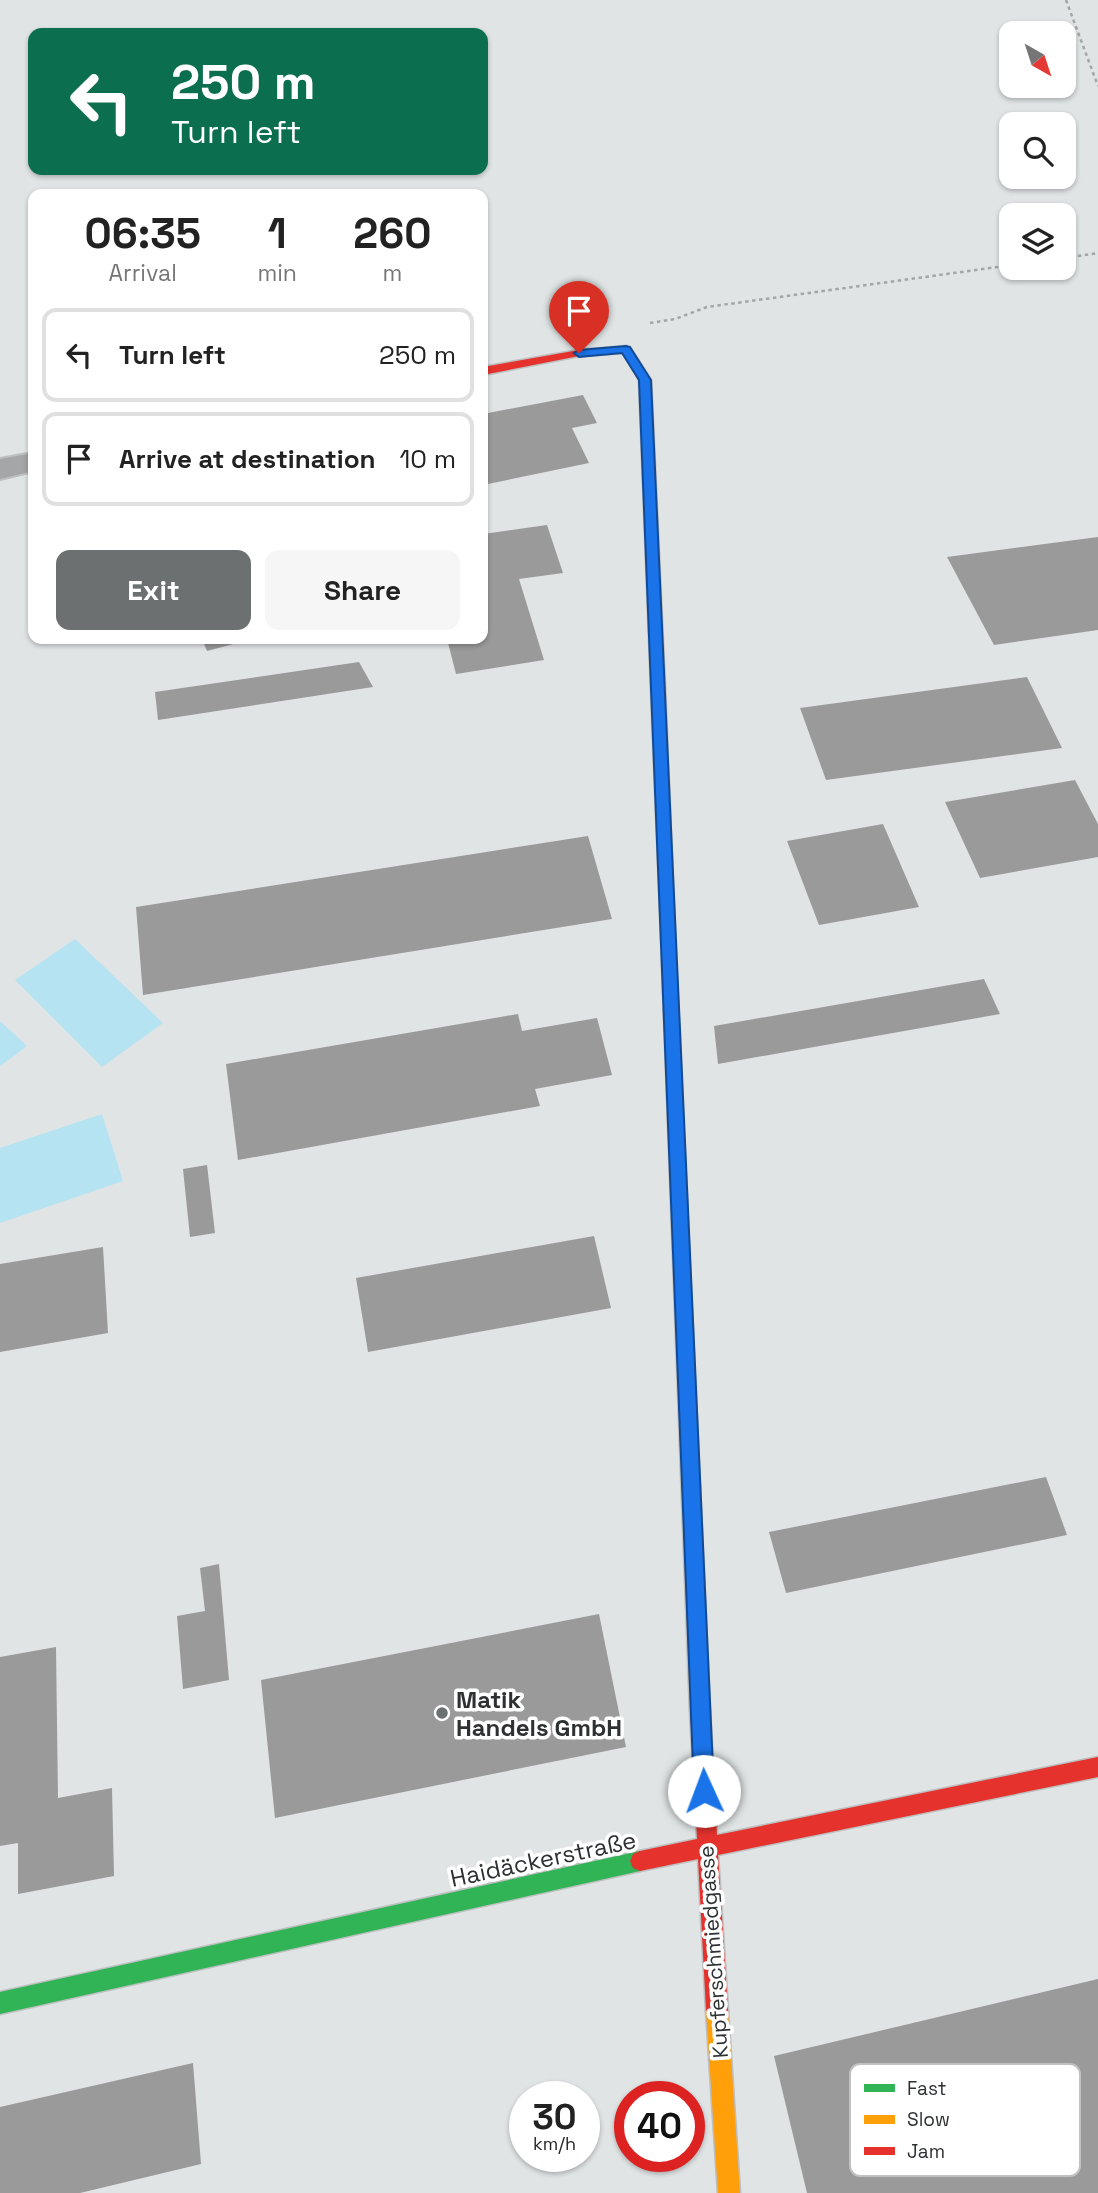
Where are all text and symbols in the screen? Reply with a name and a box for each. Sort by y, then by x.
north arrow [999,21,1076,98]
map controls [999,21,1076,280]
text: 250 m [171,51,316,113]
icon: left [56,56,147,147]
text: Turn left [171,112,301,152]
button: search [999,112,1076,189]
button: layers [999,203,1076,280]
text: 06:35 [84,207,201,260]
text: 1 [268,207,287,260]
text: 260 [353,207,431,260]
text: Arrival [109,258,177,288]
text: min [257,258,297,288]
text: m [383,258,402,288]
pin [549,281,609,353]
icon: arrive [560,292,598,330]
icon: left [60,336,98,374]
text: Turn left [119,338,226,372]
text: 250 m [379,338,456,372]
icon: arrive [60,440,98,478]
text: Arrive at destination [119,442,376,476]
text: 10 m [399,442,456,476]
button: Exit [56,550,251,630]
button: Share [265,550,460,630]
place label: Matik Handels GmbH [456,1684,622,1743]
marker: Matik Handels GmbH [434,1705,450,1721]
position arrow [667,1754,741,1828]
street label: Haidäckerstraße [447,1824,639,1894]
street label: Kupferschmiedgasse [692,1845,734,2059]
legend [850,2064,1080,2176]
text: Fast [907,2076,947,2101]
speed limit sign: 40 [614,2081,705,2172]
text: 30 [533,2095,576,2139]
text: Slow [907,2107,950,2132]
text: km/h [533,2132,576,2155]
text: Jam [907,2139,945,2164]

